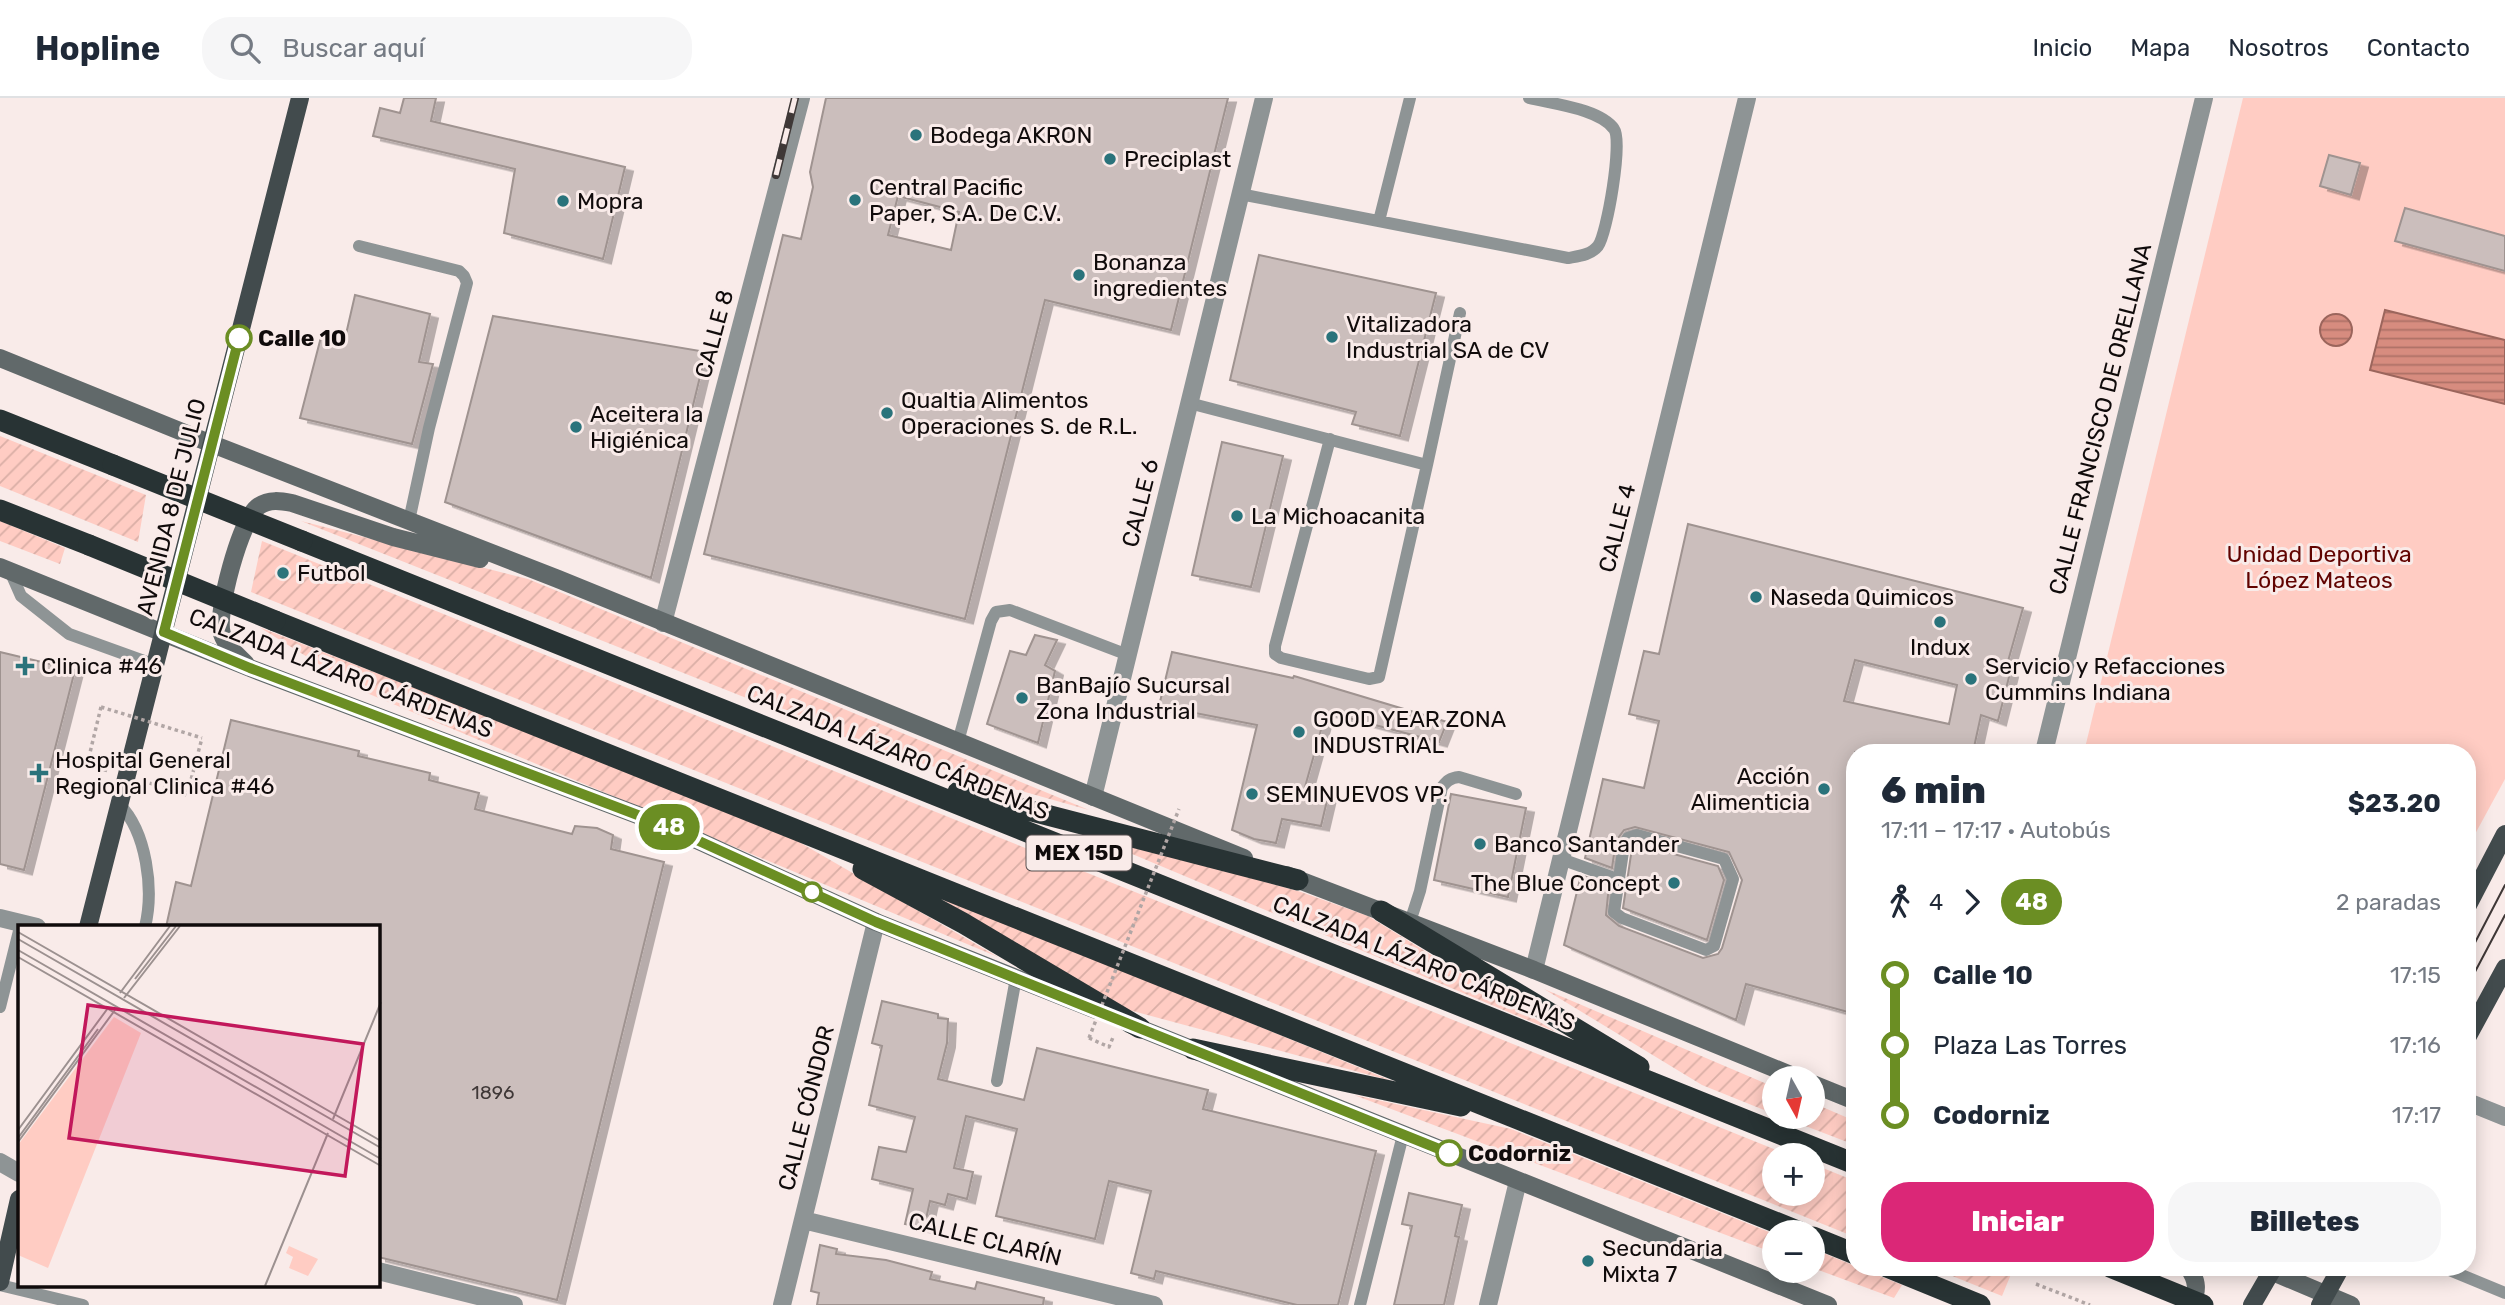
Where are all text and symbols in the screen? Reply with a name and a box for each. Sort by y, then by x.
search box [202,17,692,80]
text: Hopline [35,29,160,68]
icon: search [226,29,264,67]
text: Buscar aquí [282,33,425,64]
text: Inicio [2033,34,2092,62]
text: Mapa [2130,34,2190,62]
text: Nosotros [2228,34,2329,62]
text: Contacto [2367,34,2470,62]
place label: Bodega AKRON [930,121,1092,149]
marker: Bodega AKRON [908,127,924,143]
place label: Preciplast [1124,145,1231,173]
marker: Preciplast [1102,151,1118,167]
place label: Central Pacific Paper, S.A. De C.V. [869,173,1062,227]
place label: Mopra [577,187,643,215]
marker: Central Pacific Paper, S.A. De C.V. [847,192,863,208]
marker: Mopra [555,193,571,209]
street label: CALLE FRANCISCO DE ORELLANA [2043,240,2157,598]
place label: Bonanza ingredientes [1093,248,1227,302]
marker: Bonanza ingredientes [1071,267,1087,283]
street label: CALLE 8 [689,287,739,381]
place label: Vitalizadora Industrial SA de CV [1346,310,1549,364]
place label: Calle 10 [258,324,347,352]
marker: Calle 10 [226,325,252,351]
marker: Vitalizadora Industrial SA de CV [1324,329,1340,345]
place label: Qualtia Alimentos Operaciones S. de R.L. [901,386,1137,440]
street label: AVENIDA 8 DE JULIO [130,396,212,618]
place label: Aceitera la Higiénica [590,400,703,454]
marker: Qualtia Alimentos Operaciones S. de R.L. [879,405,895,421]
marker: Aceitera la Higiénica [568,419,584,435]
street label: CALLE 6 [1116,456,1164,550]
street label: CALLE 4 [1592,481,1642,575]
place label: La Michoacanita [1251,502,1425,530]
marker: La Michoacanita [1229,508,1245,524]
park label: Unidad Deportiva López Mateos [2226,540,2412,594]
place label: Futbol [297,559,366,587]
marker: Futbol [275,565,291,581]
place label: Naseda Quimicos [1770,583,1954,611]
marker: Naseda Quimicos [1748,589,1764,605]
street label: CALZADA LÁZARO CÁRDENAS [185,602,497,744]
marker: Indux [1932,614,1948,630]
place label: Indux [1910,633,1970,661]
place label: Clinica #46 [41,652,162,680]
place label: Servicio y Refacciones Cummins Indiana [1985,652,2225,706]
marker: Clinica #46 [15,656,35,676]
place label: BanBajío Sucursal Zona Industrial [1036,671,1230,725]
marker: Servicio y Refacciones Cummins Indiana [1963,671,1979,687]
street label: CALZADA LÁZARO CÁRDENAS [743,678,1053,826]
marker: BanBajío Sucursal Zona Industrial [1014,690,1030,706]
place label: GOOD YEAR ZONA INDUSTRIAL [1313,705,1506,759]
marker: GOOD YEAR ZONA INDUSTRIAL [1291,724,1307,740]
place label: Hospital General Regional Clinica #46 [55,746,274,800]
place label: Acción Alimenticia [1691,762,1810,816]
marker: Hospital General Regional Clinica #46 [29,763,49,783]
text: 6 min [1881,767,1986,813]
place label: SEMINUEVOS VP. [1266,780,1448,808]
marker: Acción Alimenticia [1816,781,1832,797]
marker: SEMINUEVOS VP. [1244,786,1260,802]
text: $23.20 [2348,788,2441,819]
line badge: 48 [638,804,700,850]
text: 48 [653,813,685,841]
text: 17:11 – 17:17 · Autobús [1881,816,2111,844]
place label: Banco Santander [1494,830,1679,858]
road number: MEX 15D [1026,836,1132,870]
marker: Banco Santander [1472,836,1488,852]
place label: The Blue Concept [1471,869,1660,897]
marker: The Blue Concept [1666,875,1682,891]
unlabelled marker [802,882,822,902]
icon: walk [1881,883,1919,921]
icon: forward [1953,883,1991,921]
text: 4 [1929,888,1943,916]
text: 48 [2015,888,2048,916]
text: 2 paradas [2336,888,2441,916]
street label: CALZADA LÁZARO CÁRDENAS [1269,889,1579,1037]
inset map [18,925,380,1288]
text: Calle 10 [1933,960,2033,991]
text: 17:15 [2390,961,2441,989]
street label: CALLE CÓNDOR [772,1022,840,1194]
text: Plaza Las Torres [1933,1030,2127,1061]
text: 17:16 [2390,1031,2441,1059]
north arrow [1762,1066,1825,1129]
map controls [1762,1066,1825,1283]
house number: 1896 [472,1081,514,1104]
text: Codorniz [1933,1100,2050,1131]
text: 17:17 [2392,1101,2441,1129]
place label: Codorniz [1468,1139,1571,1167]
marker: Codorniz [1436,1140,1462,1166]
button: + [1762,1143,1825,1206]
button: Iniciar [1881,1182,2154,1262]
button: Billetes [2168,1182,2441,1262]
street label: CALLE CLARÍN [905,1206,1065,1272]
button: − [1762,1220,1825,1283]
place label: Secundaria Mixta 7 [1602,1234,1723,1288]
marker: Secundaria Mixta 7 [1580,1253,1596,1269]

